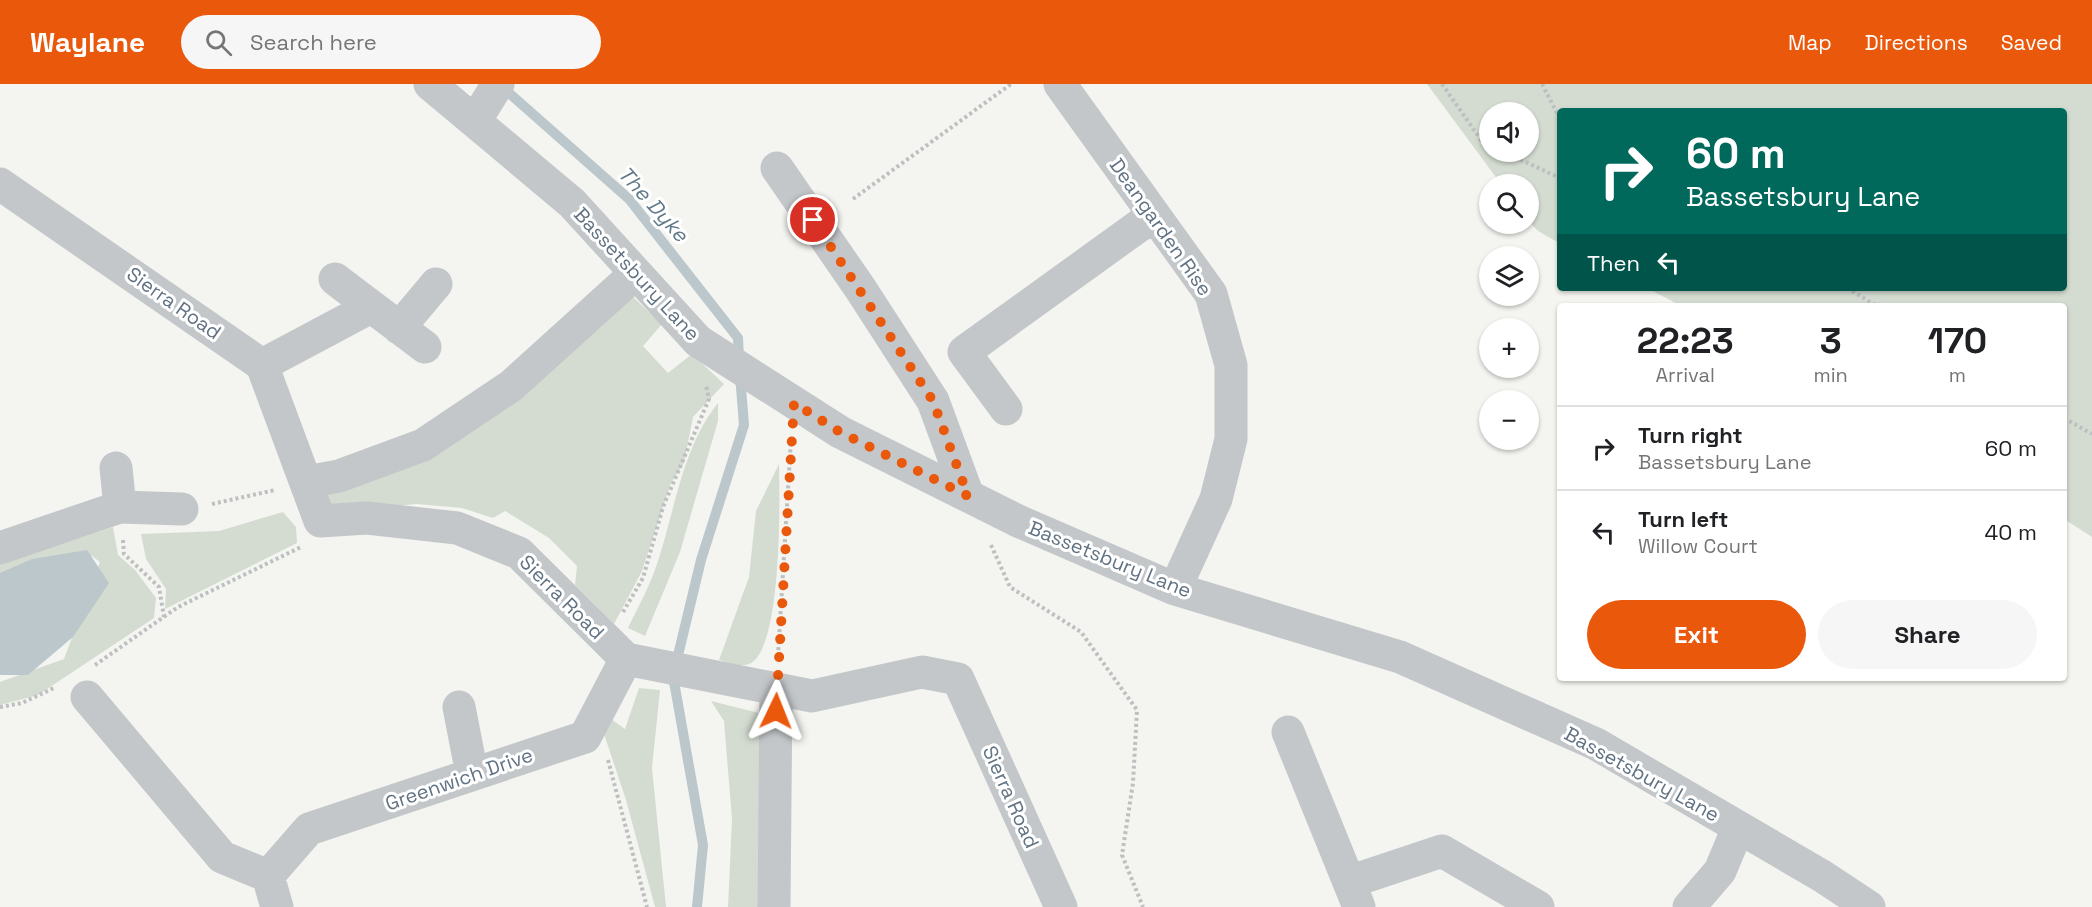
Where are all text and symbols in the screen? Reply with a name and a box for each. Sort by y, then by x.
search box [181,15,601,69]
text: Waylane [30,24,145,60]
icon: search [202,26,235,59]
text: Search here [250,28,377,56]
text: Map [1788,29,1832,56]
text: Directions [1865,29,1968,56]
text: Saved [2001,29,2062,56]
map controls [1479,102,1539,450]
button: sound [1479,102,1539,162]
text: 60 m [1686,127,1786,180]
icon: right [1587,132,1665,210]
street label: Deangarden Rise [1104,153,1218,301]
water label: The Dyke [612,160,696,248]
button: search [1479,174,1539,234]
text: Bassetsbury Lane [1686,179,1920,214]
pin [787,194,838,245]
street label: Bassetsbury Lane [568,202,706,346]
icon: arrive [796,203,829,236]
button: layers [1479,246,1539,306]
icon: left [1652,246,1685,279]
text: Then [1587,249,1640,277]
street label: Sierra Road [122,261,226,345]
button: + [1479,318,1539,378]
text: 22:23 [1637,318,1734,364]
text: 3 [1820,318,1842,364]
text: 170 [1928,318,1987,364]
text: Arrival [1656,362,1715,388]
text: min [1814,362,1848,388]
text: m [1949,362,1966,388]
button: − [1479,390,1539,450]
text: Turn right [1638,421,1743,449]
icon: right [1587,432,1620,465]
text: 60 m [1985,434,2037,462]
text: Bassetsbury Lane [1638,449,1811,475]
text: Turn left [1638,505,1728,533]
street label: Bassetsbury Lane [1025,514,1195,604]
icon: left [1587,516,1620,549]
text: 40 m [1985,518,2037,546]
text: Willow Court [1638,533,1758,559]
street label: Sierra Road [514,549,610,645]
button: Exit [1587,600,1806,669]
button: Share [1818,600,2037,669]
position arrow [744,679,808,743]
street label: Bassetsbury Lane [1560,721,1724,827]
street label: Greenwich Drive [382,742,536,816]
street label: Sierra Road [977,742,1045,852]

